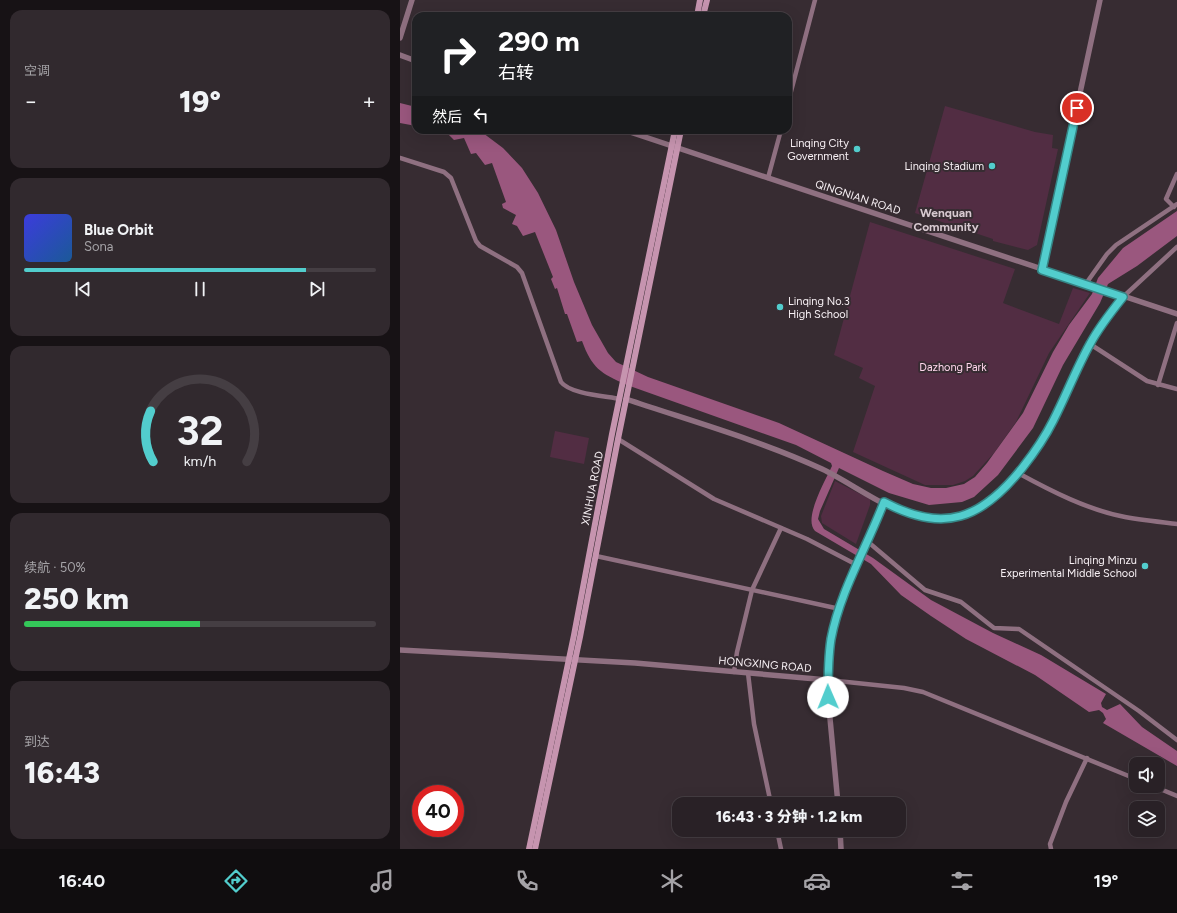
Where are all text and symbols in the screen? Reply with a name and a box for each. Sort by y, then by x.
text: 290 m [498,24,580,58]
icon: right [432,28,484,80]
text: 右转 [498,62,534,84]
text: 空调 [24,63,50,78]
text: 19° [179,83,221,120]
text: − [24,88,38,115]
text: + [362,88,376,115]
pin [1060,91,1094,125]
icon: arrive [1066,97,1088,119]
icon: left [470,104,492,126]
text: 然后 [432,108,462,126]
place label: Linqing City Government [787,137,849,163]
marker: Linqing City Government [852,144,862,154]
place label: Linqing Stadium [904,160,984,173]
marker: Linqing Stadium [987,161,997,171]
street label: QINGNIAN ROAD [813,178,903,218]
district label: Wenquan Community [913,206,979,234]
text: Blue Orbit [84,221,154,239]
text: Sona [84,239,113,254]
icon: previous [72,278,94,300]
icon: pause [189,278,211,300]
icon: next [306,278,328,300]
place label: Linqing No.3 High School [788,295,850,321]
marker: Linqing No.3 High School [775,302,785,312]
park label: Dazhong Park [919,361,987,374]
text: 32 [176,405,224,455]
street label: XINHUA ROAD [579,450,606,526]
text: km/h [184,452,216,470]
place label: Linqing Minzu Experimental Middle School [1000,554,1137,580]
text: 续航 · 50% [24,560,86,575]
marker: Linqing Minzu Experimental Middle School [1140,561,1150,571]
text: 250 km [24,580,129,617]
street label: HONGXING ROAD [718,654,812,675]
position arrow [807,676,849,718]
text: 到达 [24,734,50,749]
text: 16:43 [24,754,100,791]
map controls [1129,757,1165,837]
button: sound [1129,757,1165,793]
speed limit sign: 40 [412,785,464,837]
button: layers [1129,801,1165,837]
text: 16:43 · 3 分钟 · 1.2 km [716,808,862,826]
icon: directions [222,867,250,895]
icon: music [368,867,396,895]
icon: phone [513,867,541,895]
icon: climate [658,867,686,895]
icon: car [803,867,831,895]
icon: filters [948,867,976,895]
text: 16:40 [59,870,105,892]
text: 19° [1094,870,1118,892]

